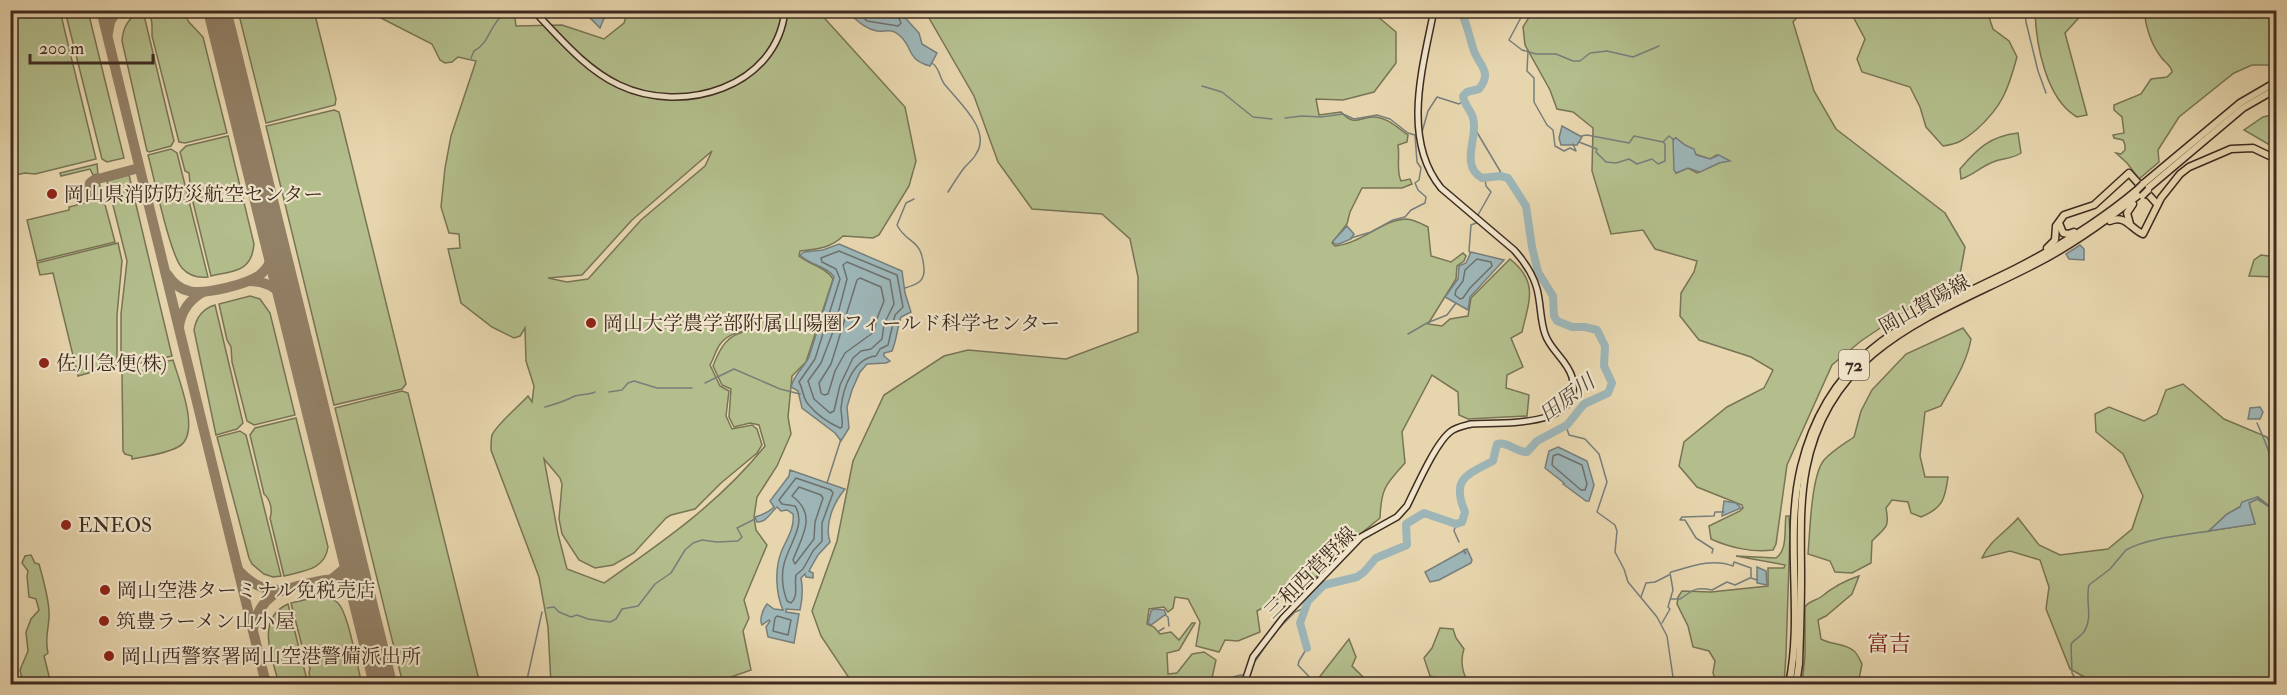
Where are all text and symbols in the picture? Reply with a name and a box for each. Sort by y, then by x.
scale bar [30,27,153,65]
text: 200 m [39,37,84,60]
place label: 岡山県消防防災航空センター [64,182,323,207]
marker: 岡山県消防防災航空センター [45,187,59,201]
street label: 岡山賀陽線 [1874,269,1974,340]
place label: 岡山大学農学部附属山陽圏フィールド科学センター [603,311,1060,336]
marker: 岡山大学農学部附属山陽圏フィールド科学センター [584,316,598,330]
road number: 72 [1839,350,1869,380]
place label: 佐川急便(株) [56,351,167,376]
marker: 佐川急便(株) [37,356,51,370]
water label: 田原川 [1534,367,1602,428]
place label: ENEOS [78,513,152,538]
marker: ENEOS [59,518,73,532]
street label: 三和西菅野線 [1259,521,1362,624]
place label: 岡山空港ターミナル免税売店 [117,578,376,603]
marker: 岡山空港ターミナル免税売店 [98,583,112,597]
place label: 筑豊ラーメン山小屋 [116,609,295,634]
marker: 筑豊ラーメン山小屋 [97,614,111,628]
district label: 富吉 [1867,630,1911,658]
place label: 岡山西警察署岡山空港警備派出所 [121,644,421,669]
marker: 岡山西警察署岡山空港警備派出所 [102,649,116,663]

